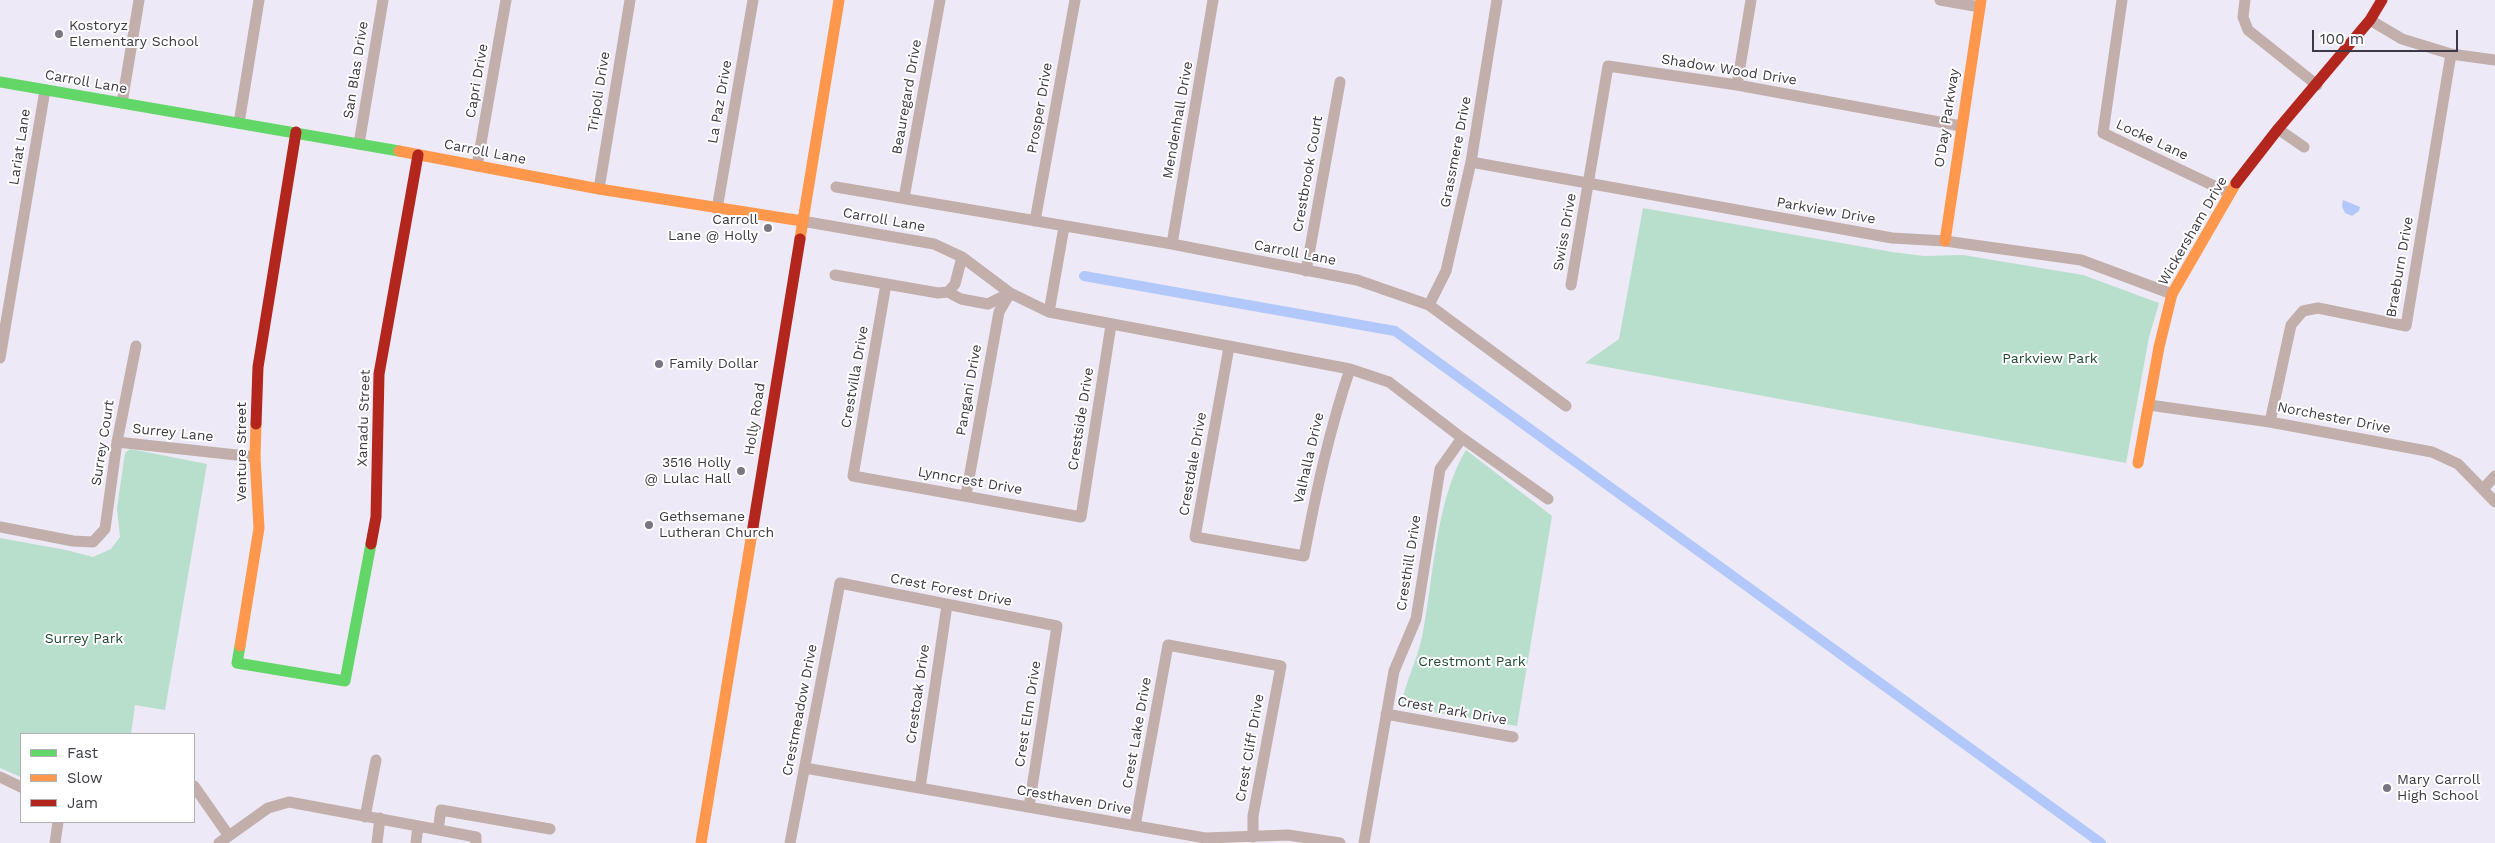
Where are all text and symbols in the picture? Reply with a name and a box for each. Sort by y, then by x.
place label: Kostoryz Elementary School [69,18,198,50]
street label: San Blas Drive [340,20,372,120]
scale bar [2315,20,2461,52]
marker: Kostoryz Elementary School [53,28,65,40]
text: 100 m [2320,30,2364,48]
street label: Beauregard Drive [889,38,925,156]
street label: Capri Drive [462,42,492,120]
street label: Tripoli Drive [584,50,614,134]
street label: Shadow Wood Drive [1660,51,1798,89]
street label: La Paz Drive [704,59,736,145]
street label: Mendenhall Drive [1159,60,1197,180]
street label: Prosper Drive [1024,61,1056,155]
street label: Carroll Lane [43,66,129,98]
street label: O'Day Parkway [1931,67,1963,169]
street label: Grassmere Drive [1437,95,1475,209]
street label: Lariat Lane [6,108,34,186]
street label: Crestbrook Court [1289,114,1327,234]
street label: Locke Lane [2113,116,2191,164]
street label: Carroll Lane [442,136,528,168]
street label: Wickersham Drive [2155,173,2231,289]
street label: Swiss Drive [1550,192,1580,272]
street label: Parkview Drive [1775,194,1877,228]
street label: Carroll Lane [841,204,927,236]
place label: Carroll Lane @ Holly [668,212,758,244]
street label: Braeburn Drive [2383,215,2417,319]
marker: Carroll Lane @ Holly [762,222,774,234]
street label: Carroll Lane [1252,237,1338,269]
street label: Crestvilla Drive [838,325,872,429]
street label: Pangani Drive [953,343,985,437]
park label: Parkview Park [2002,351,2098,367]
place label: Family Dollar [669,356,758,372]
marker: Family Dollar [653,358,665,370]
street label: Crestside Drive [1065,366,1097,472]
street label: Xanadu Street [354,369,374,467]
street label: Holly Road [741,382,769,456]
street label: Surrey Court [88,399,118,487]
street label: Norchester Drive [2276,399,2392,437]
street label: Venture Street [234,402,250,502]
street label: Crestdale Drive [1176,411,1210,517]
street label: Valhalla Drive [1290,411,1328,505]
street label: Surrey Lane [132,420,214,446]
place label: 3516 Holly @ Lulac Hall [644,455,731,488]
street label: Lynncrest Drive [916,464,1024,498]
marker: 3516 Holly @ Lulac Hall [735,465,747,477]
place label: Gethsemane Lutheran Church [659,509,774,542]
street label: Cresthill Drive [1393,514,1425,612]
marker: Gethsemane Lutheran Church [643,519,655,531]
street label: Crest Forest Drive [889,570,1013,610]
park label: Surrey Park [45,631,123,647]
street label: Crestmeadow Drive [779,643,821,777]
street label: Crestoak Drive [903,643,933,745]
park label: Crestmont Park [1418,654,1526,670]
street label: Crest Elm Drive [1011,660,1045,768]
street label: Crest Lake Drive [1119,676,1155,790]
street label: Crest Cliff Drive [1232,693,1268,803]
street label: Crest Park Drive [1396,693,1508,729]
legend [20,733,195,823]
text: Fast [67,744,98,762]
text: Slow [67,769,103,787]
place label: Mary Carroll High School [2397,772,2480,804]
street label: Cresthaven Drive [1015,782,1133,818]
marker: Mary Carroll High School [2381,782,2393,794]
text: Jam [67,794,98,812]

